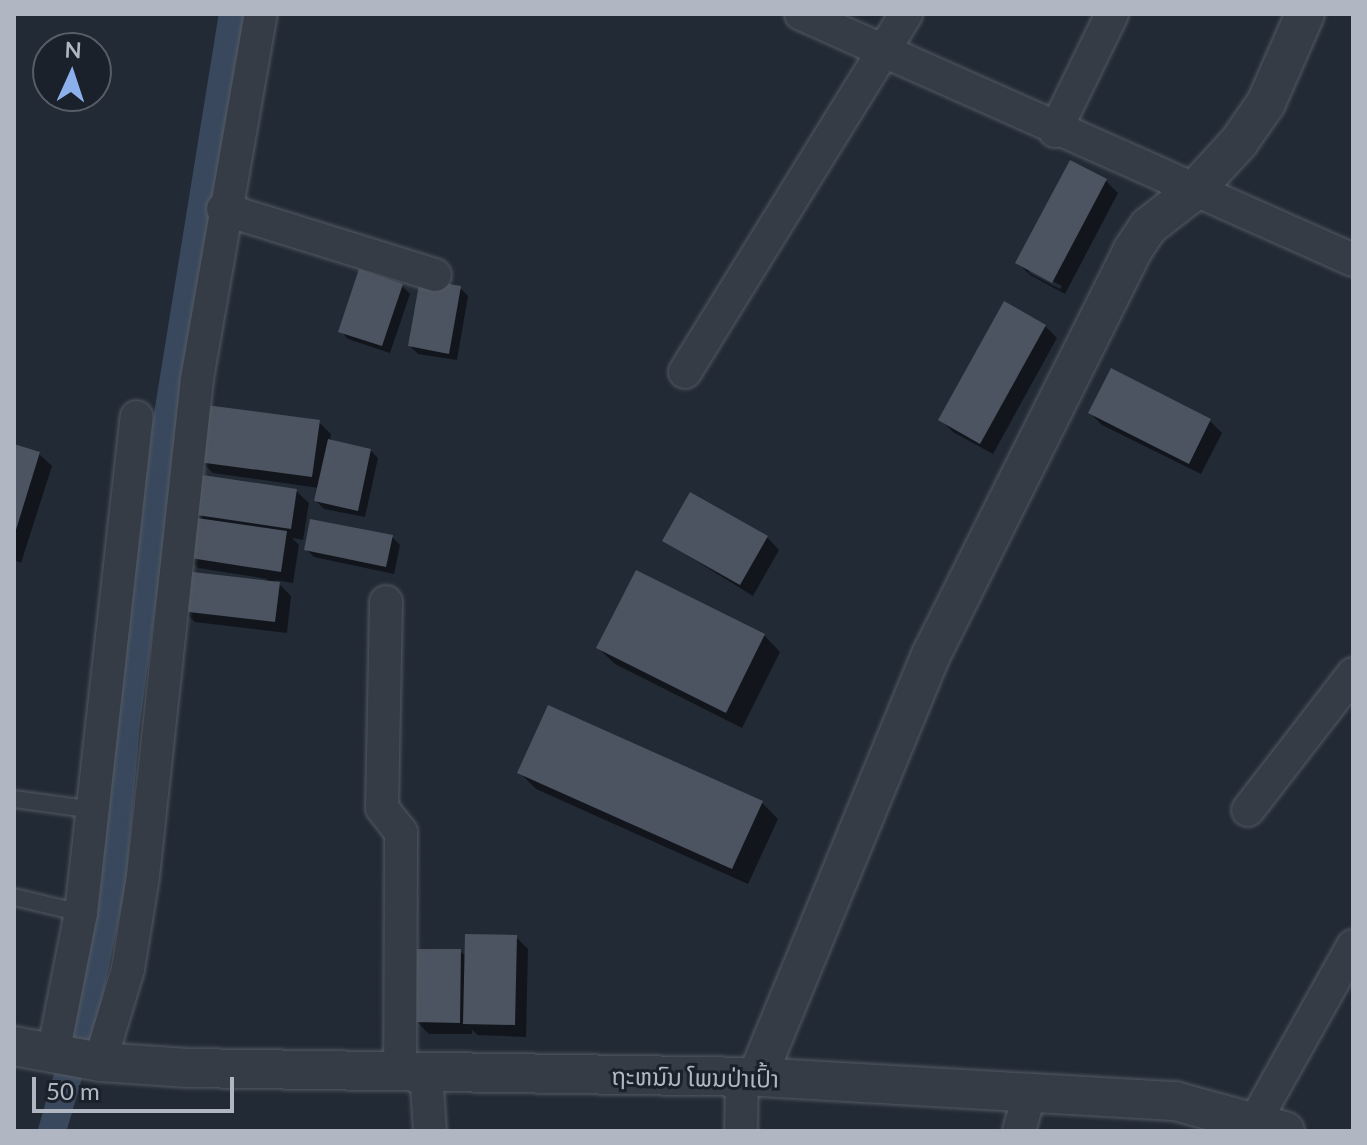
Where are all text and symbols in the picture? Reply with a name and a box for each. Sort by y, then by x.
north arrow [32,32,112,112]
text: N [64,36,82,63]
scale bar [36,1061,238,1111]
street label: ຖະຫນົນ ໂພນປ່າເປົ້າ [611,1061,779,1093]
text: 50 m [46,1076,100,1105]

